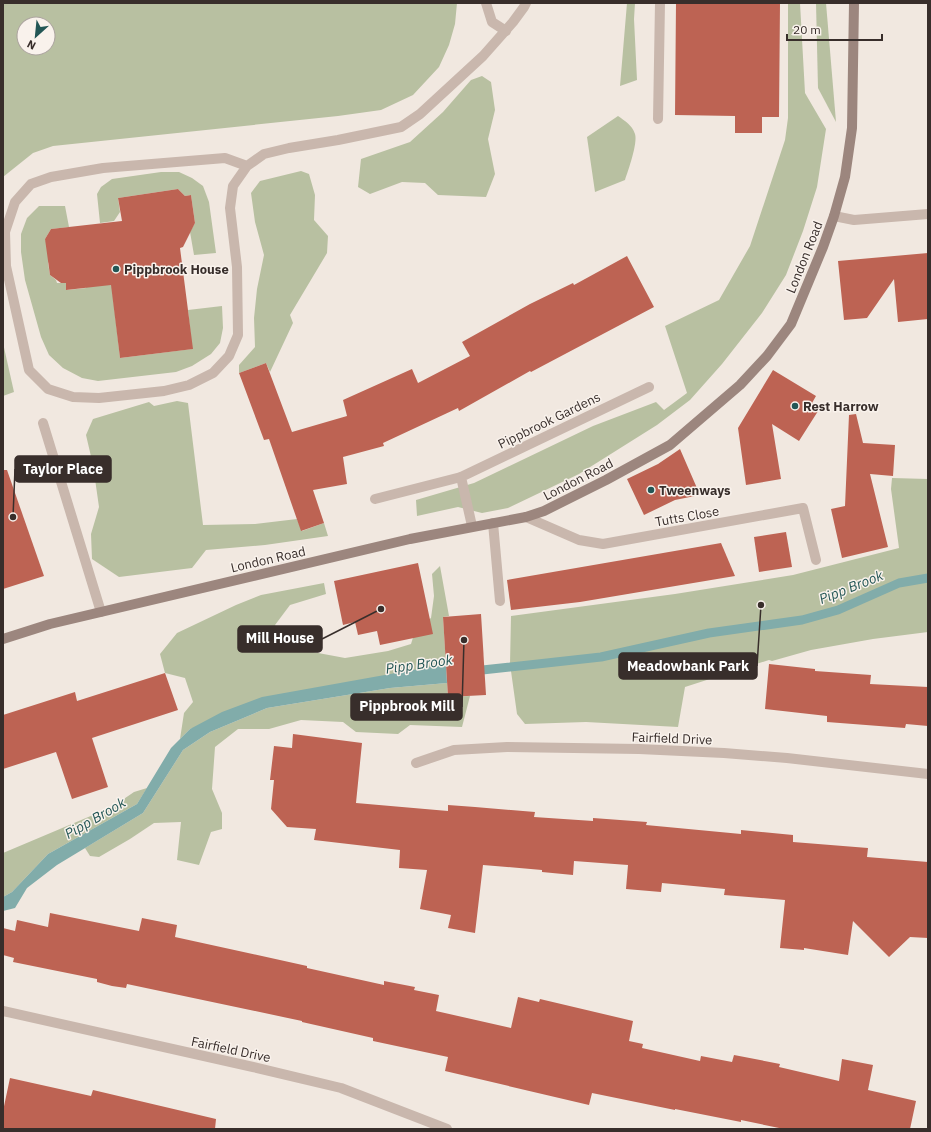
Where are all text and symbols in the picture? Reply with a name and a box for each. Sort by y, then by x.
north arrow [16,16,56,56]
scale bar [787,16,882,42]
text: 20 m [793,22,821,37]
text: N [25,37,38,53]
street label: London Road [782,219,827,296]
place label: Pippbrook House [124,261,229,278]
marker: Pippbrook House [111,264,121,274]
street label: Pippbrook Gardens [495,388,603,453]
place label: Rest Harrow [803,398,879,415]
marker: Rest Harrow [790,401,800,411]
street label: London Road [540,455,616,504]
callout: Taylor Place [15,456,111,482]
text: Taylor Place [23,460,103,478]
place label: Tweenways [659,482,731,499]
marker: Tweenways [646,485,656,495]
street label: Tutts Close [654,502,721,531]
street label: London Road [229,543,307,576]
water label: Pipp Brook [816,566,886,608]
callout: Mill House [238,626,322,652]
text: Mill House [246,629,314,647]
water label: Pipp Brook [384,650,455,678]
callout: Meadowbank Park [619,653,757,679]
text: Meadowbank Park [627,657,750,675]
callout: Pippbrook Mill [351,694,462,720]
text: Pippbrook Mill [359,697,455,715]
street label: Fairfield Drive [631,729,713,748]
water label: Pipp Brook [61,793,129,843]
street label: Fairfield Drive [190,1033,272,1066]

